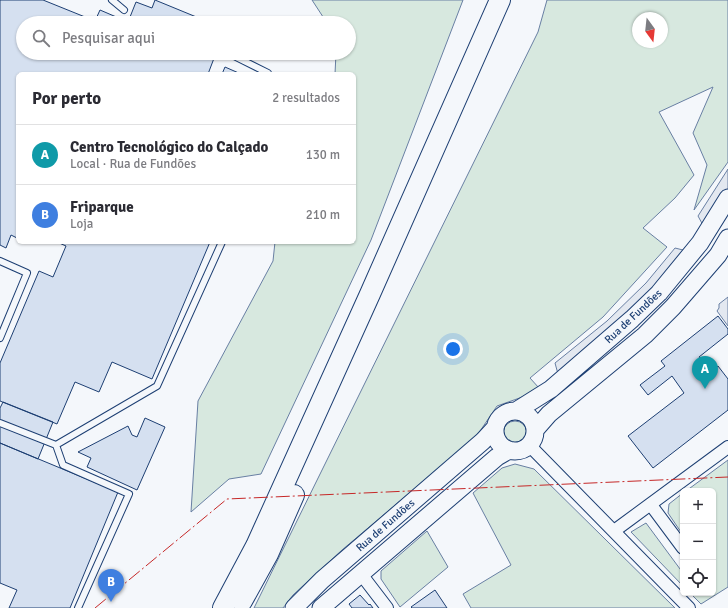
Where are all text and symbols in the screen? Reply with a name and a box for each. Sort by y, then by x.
north arrow [632,12,668,48]
search box [16,16,356,60]
icon: search [30,27,52,49]
text: Pesquisar aqui [62,29,155,47]
text: Por perto [32,88,101,109]
text: 2 resultados [272,90,340,106]
text: Centro Tecnológico do Calçado [70,138,268,156]
text: A [41,147,49,163]
text: 130 m [306,147,340,163]
text: Local · Rua de Fundões [70,156,196,172]
text: Friparque [70,198,134,216]
text: B [41,207,49,223]
text: 210 m [306,207,340,223]
text: Loja [70,216,93,232]
street label: Rua de Fundões [602,286,665,346]
your location [443,339,463,359]
pin: A [692,356,718,389]
map controls [680,488,716,596]
button: + [680,488,716,524]
street label: Rua de Fundões [353,496,417,554]
button: − [680,524,716,560]
button: locate [680,560,716,596]
pin: B [98,569,124,602]

